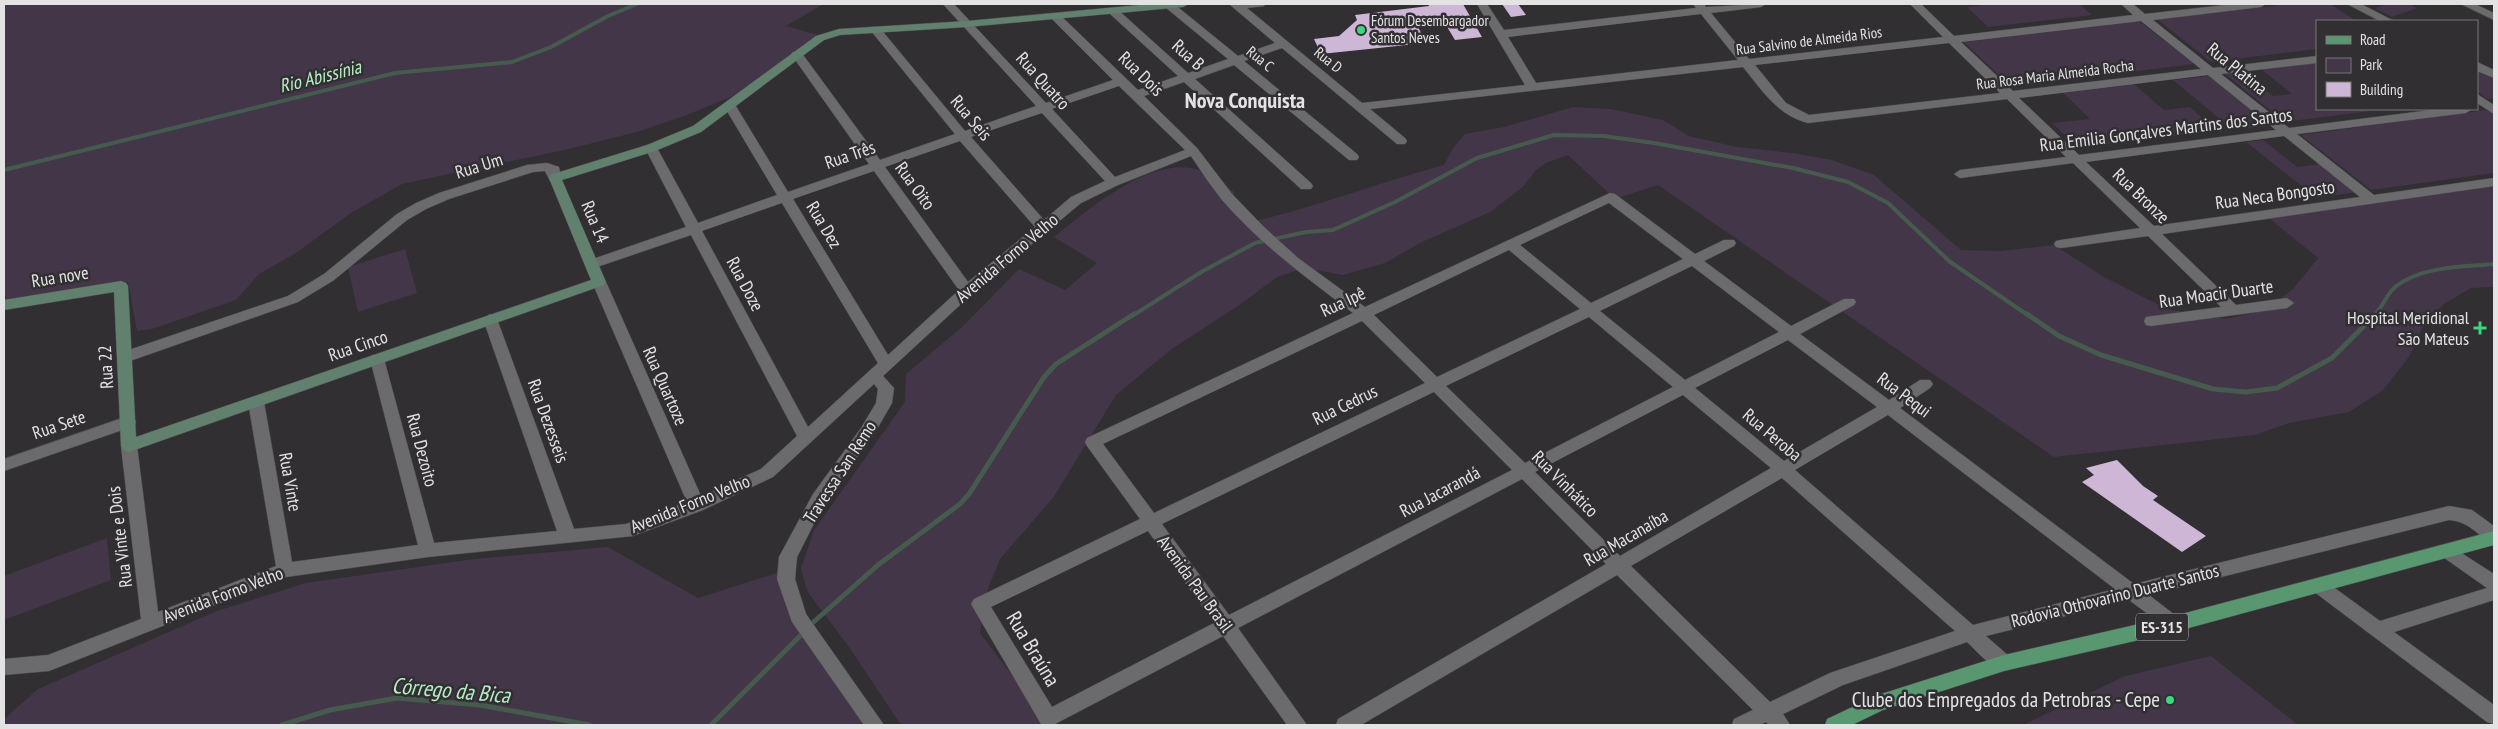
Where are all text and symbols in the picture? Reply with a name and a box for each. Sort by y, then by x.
place label: Fórum Desembargador Santos Neves [1371,11,1489,47]
legend [2316,20,2478,110]
street label: Rua Salvino de Almeida Rios [1735,22,1883,59]
marker: Fórum Desembargador Santos Neves [1355,24,1367,36]
text: Road [2360,30,2386,49]
street label: Rua B [1167,34,1209,75]
street label: Rua Platina [2203,37,2272,100]
street label: Rua C [1243,42,1278,75]
street label: Rua D [1310,43,1346,77]
street label: Rua Dois [1114,46,1169,101]
street label: Rua Quatro [1011,47,1075,115]
water label: Rio Abissínia [277,54,365,98]
street label: Rua Rosa Maria Almeida Rocha [1975,55,2135,94]
text: Park [2360,55,2382,74]
text: Building [2360,80,2403,99]
district label: Nova Conquista [1185,86,1305,114]
street label: Rua Seis [946,90,997,145]
street label: Rua Emilia Gonçalves Martins dos Santos [2038,103,2294,156]
street label: Rua Três [822,135,878,174]
street label: Rua Um [452,147,505,184]
street label: Rua Oito [890,157,941,214]
street label: Rua Bronze [2108,163,2175,228]
street label: Rua Neca Bongosto [2214,175,2336,214]
street label: Rua 14 [576,197,615,246]
street label: Rua Dez [802,197,847,252]
street label: Avenida Forno Velho [951,208,1063,307]
street label: Rua Doze [722,253,769,315]
street label: Rua nove [30,261,90,292]
street label: Rua Moacir Duarte [2157,274,2274,313]
street label: Rua Ipê [1317,281,1369,322]
place label: Hospital Meridional São Mateus [2347,306,2470,350]
marker: Hospital Meridional São Mateus [2473,321,2487,335]
street label: Rua Cinco [325,325,391,366]
street label: Rua Quartoze [638,343,693,429]
street label: Rua 22 [93,345,118,389]
street label: Rua Pequi [1873,367,1936,422]
street label: Rua Dezesseis [523,376,574,466]
street label: Rua Cedrus [1309,379,1381,430]
street label: Rua Peroba [1738,403,1807,466]
street label: Rua Sete [29,405,89,444]
street label: Rua Dezoito [402,411,443,489]
street label: Travessa San Remo [798,416,881,527]
street label: Rua Vinhático [1527,445,1604,522]
street label: Rua Vinte [274,451,307,513]
street label: Rua Jacarandá [1396,461,1484,522]
street label: Avenida Forno Velho [627,469,753,538]
street label: Rua Vinte e Dois [102,485,137,589]
street label: Rua Macanaíba [1579,504,1672,571]
street label: Avenida Pau Brasil [1153,531,1239,637]
street label: Rodovia Othovarino Duarte Santos [2009,559,2221,632]
street label: Avenida Forno Velho [159,561,286,628]
street label: Rua Braúna [1001,606,1066,691]
road number: ES-315 [2136,614,2188,640]
water label: Córrego da Bica [391,671,512,709]
place label: Clube dos Empregados da Petrobras - Cepe [1852,686,2160,713]
marker: Clube dos Empregados da Petrobras - Cepe [2164,694,2176,706]

